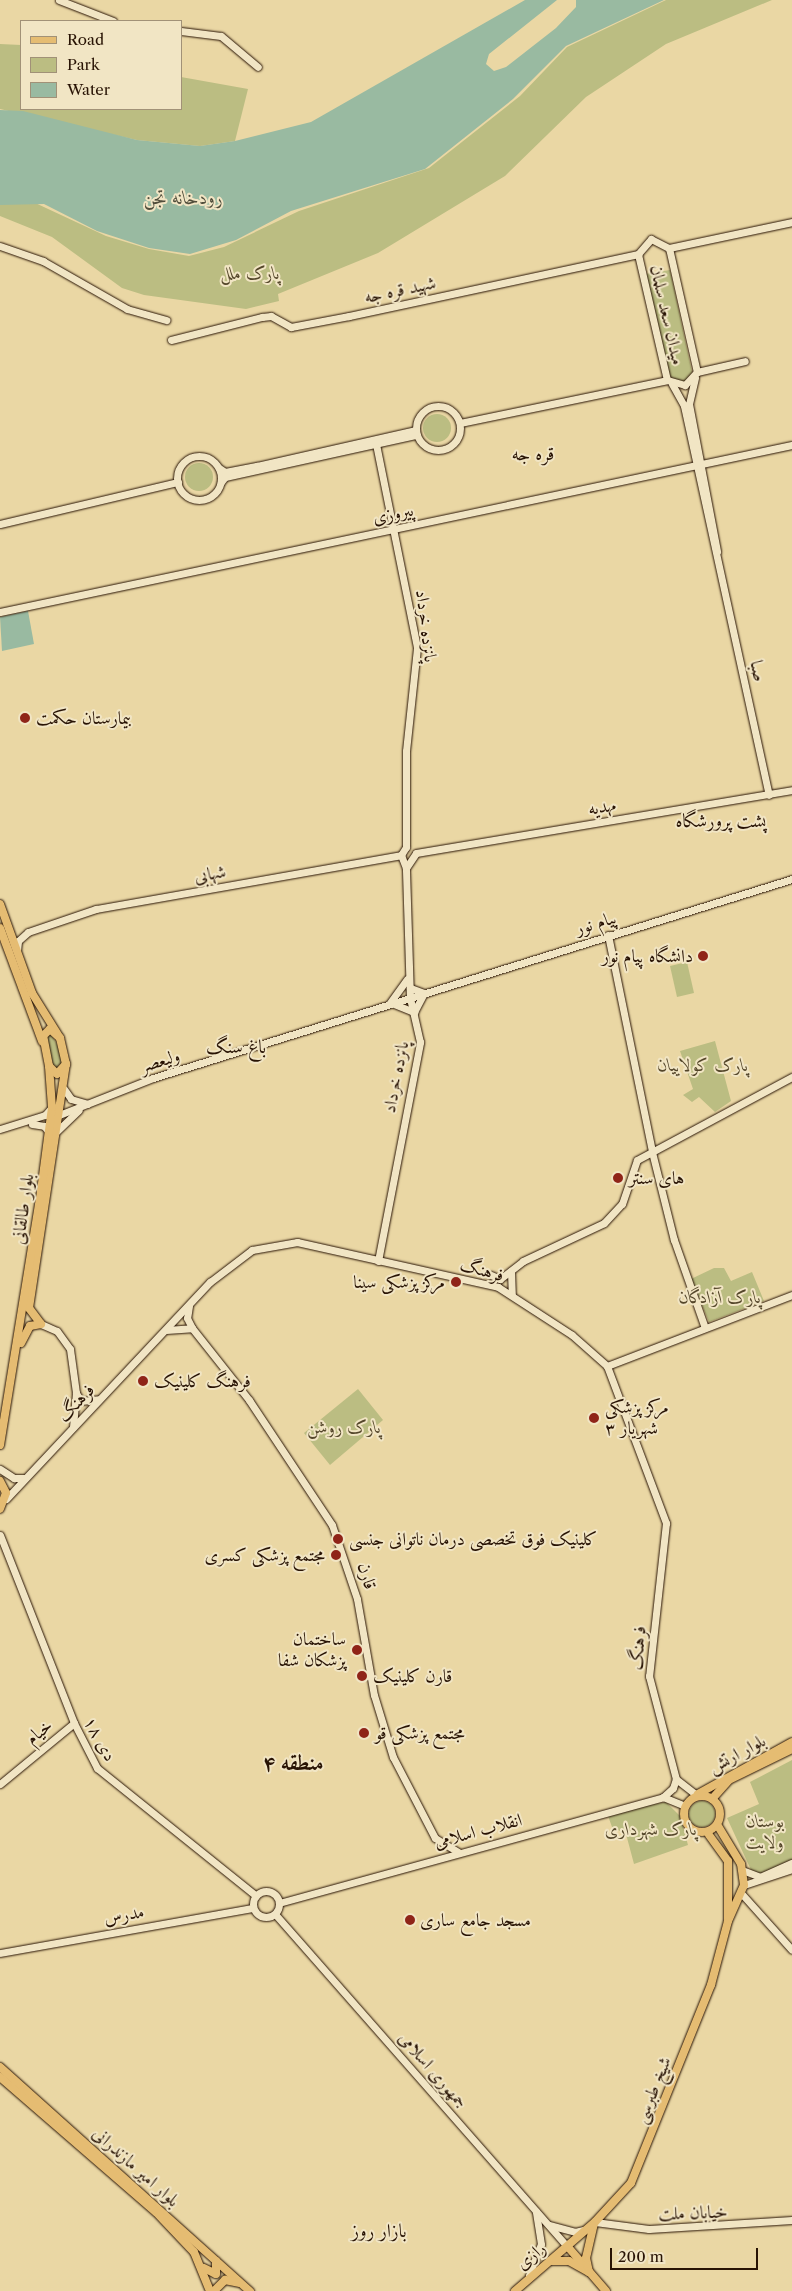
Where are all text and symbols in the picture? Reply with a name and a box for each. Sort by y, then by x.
legend [20,20,182,110]
text: Road [67,30,104,49]
text: Park [67,55,100,74]
text: Water [67,80,110,99]
water label: رودخانه تجن [143,187,223,209]
park label: پارک ملل [220,262,280,284]
street label: میدان سعد سلمان [645,263,689,367]
street label: شهید قره جه [362,272,438,308]
district label: قره جه [512,443,554,465]
street label: پیروزی [370,499,416,529]
street label: پانزده خرداد [411,589,441,663]
street label: صبا [745,658,771,684]
place label: بیمارستان حکمت [36,707,131,729]
marker: بیمارستان حکمت [18,711,32,725]
street label: مهدیه [586,794,618,820]
district label: پشت پرورشگاه [676,810,766,832]
street label: شهابی [192,861,228,887]
street label: پیام نور [573,907,619,939]
place label: دانشگاه پیام نور [602,945,693,967]
marker: دانشگاه پیام نور [697,950,709,962]
district label: باغ سنگ [206,1036,266,1058]
street label: پانزده خرداد [378,1039,414,1115]
street label: ولیعصر [137,1045,183,1077]
park label: پارک کولاییان [657,1054,749,1076]
place label: های سنتر [629,1167,684,1189]
marker: های سنتر [611,1171,625,1185]
street label: بلوار طالقانی [7,1172,39,1246]
street label: فرهنگ [458,1254,506,1286]
place label: مرکز پزشکی سینا [353,1271,445,1293]
marker: مرکز پزشکی سینا [449,1275,463,1289]
park label: پارک آزادگان [679,1286,761,1308]
place label: فرهنگ کلینیک [154,1370,251,1392]
marker: فرهنگ کلینیک [136,1374,150,1388]
street label: فرهنگ [53,1380,99,1426]
place label: مرکز پزشکی شهریار ۳ [605,1397,669,1440]
marker: مرکز پزشکی شهریار ۳ [587,1411,601,1425]
park label: پارک روشن [307,1416,381,1438]
place label: کلینیک فوق تخصصی درمان ناتوانی جنسی [349,1528,598,1550]
marker: کلینیک فوق تخصصی درمان ناتوانی جنسی [331,1532,345,1546]
place label: مجتمع پزشکی کسری [204,1544,325,1566]
marker: مجتمع پزشکی کسری [329,1548,343,1562]
street label: قارن [353,1560,381,1592]
street label: فرهنگ [625,1625,651,1671]
place label: ساختمان پزشکان شفا [278,1629,346,1672]
marker: ساختمان پزشکان شفا [350,1643,364,1657]
place label: قارن کلینیک [373,1665,452,1687]
marker: قارن کلینیک [355,1669,369,1683]
street label: ۱۸ دی [79,1713,121,1765]
street label: خیام [21,1715,57,1749]
place label: مجتمع پزشکی قو [375,1722,465,1744]
marker: مجتمع پزشکی قو [357,1726,371,1740]
street label: بلوار ارتش [705,1730,769,1778]
district label: منطقه ۴ [262,1750,324,1776]
street label: انقلاب اسلامی [432,1809,524,1853]
park label: بوستان ولایت [746,1811,784,1854]
park label: پارک شهرداری [605,1818,697,1840]
street label: مدرس [102,1901,146,1929]
place label: مسجد جامع ساری [420,1909,531,1931]
marker: مسجد جامع ساری [404,1914,416,1926]
street label: جمهوری اسلامی [394,2027,472,2113]
street label: شیخ طبرسی [630,2053,676,2127]
street label: بلوار امیر مازندرانی [88,2122,184,2212]
street label: خیابان ملت [658,2201,728,2225]
district label: بازار روز [351,2220,407,2242]
street label: رازی [512,2238,550,2274]
scale bar [612,2238,760,2270]
text: 200 m [618,2247,664,2266]

